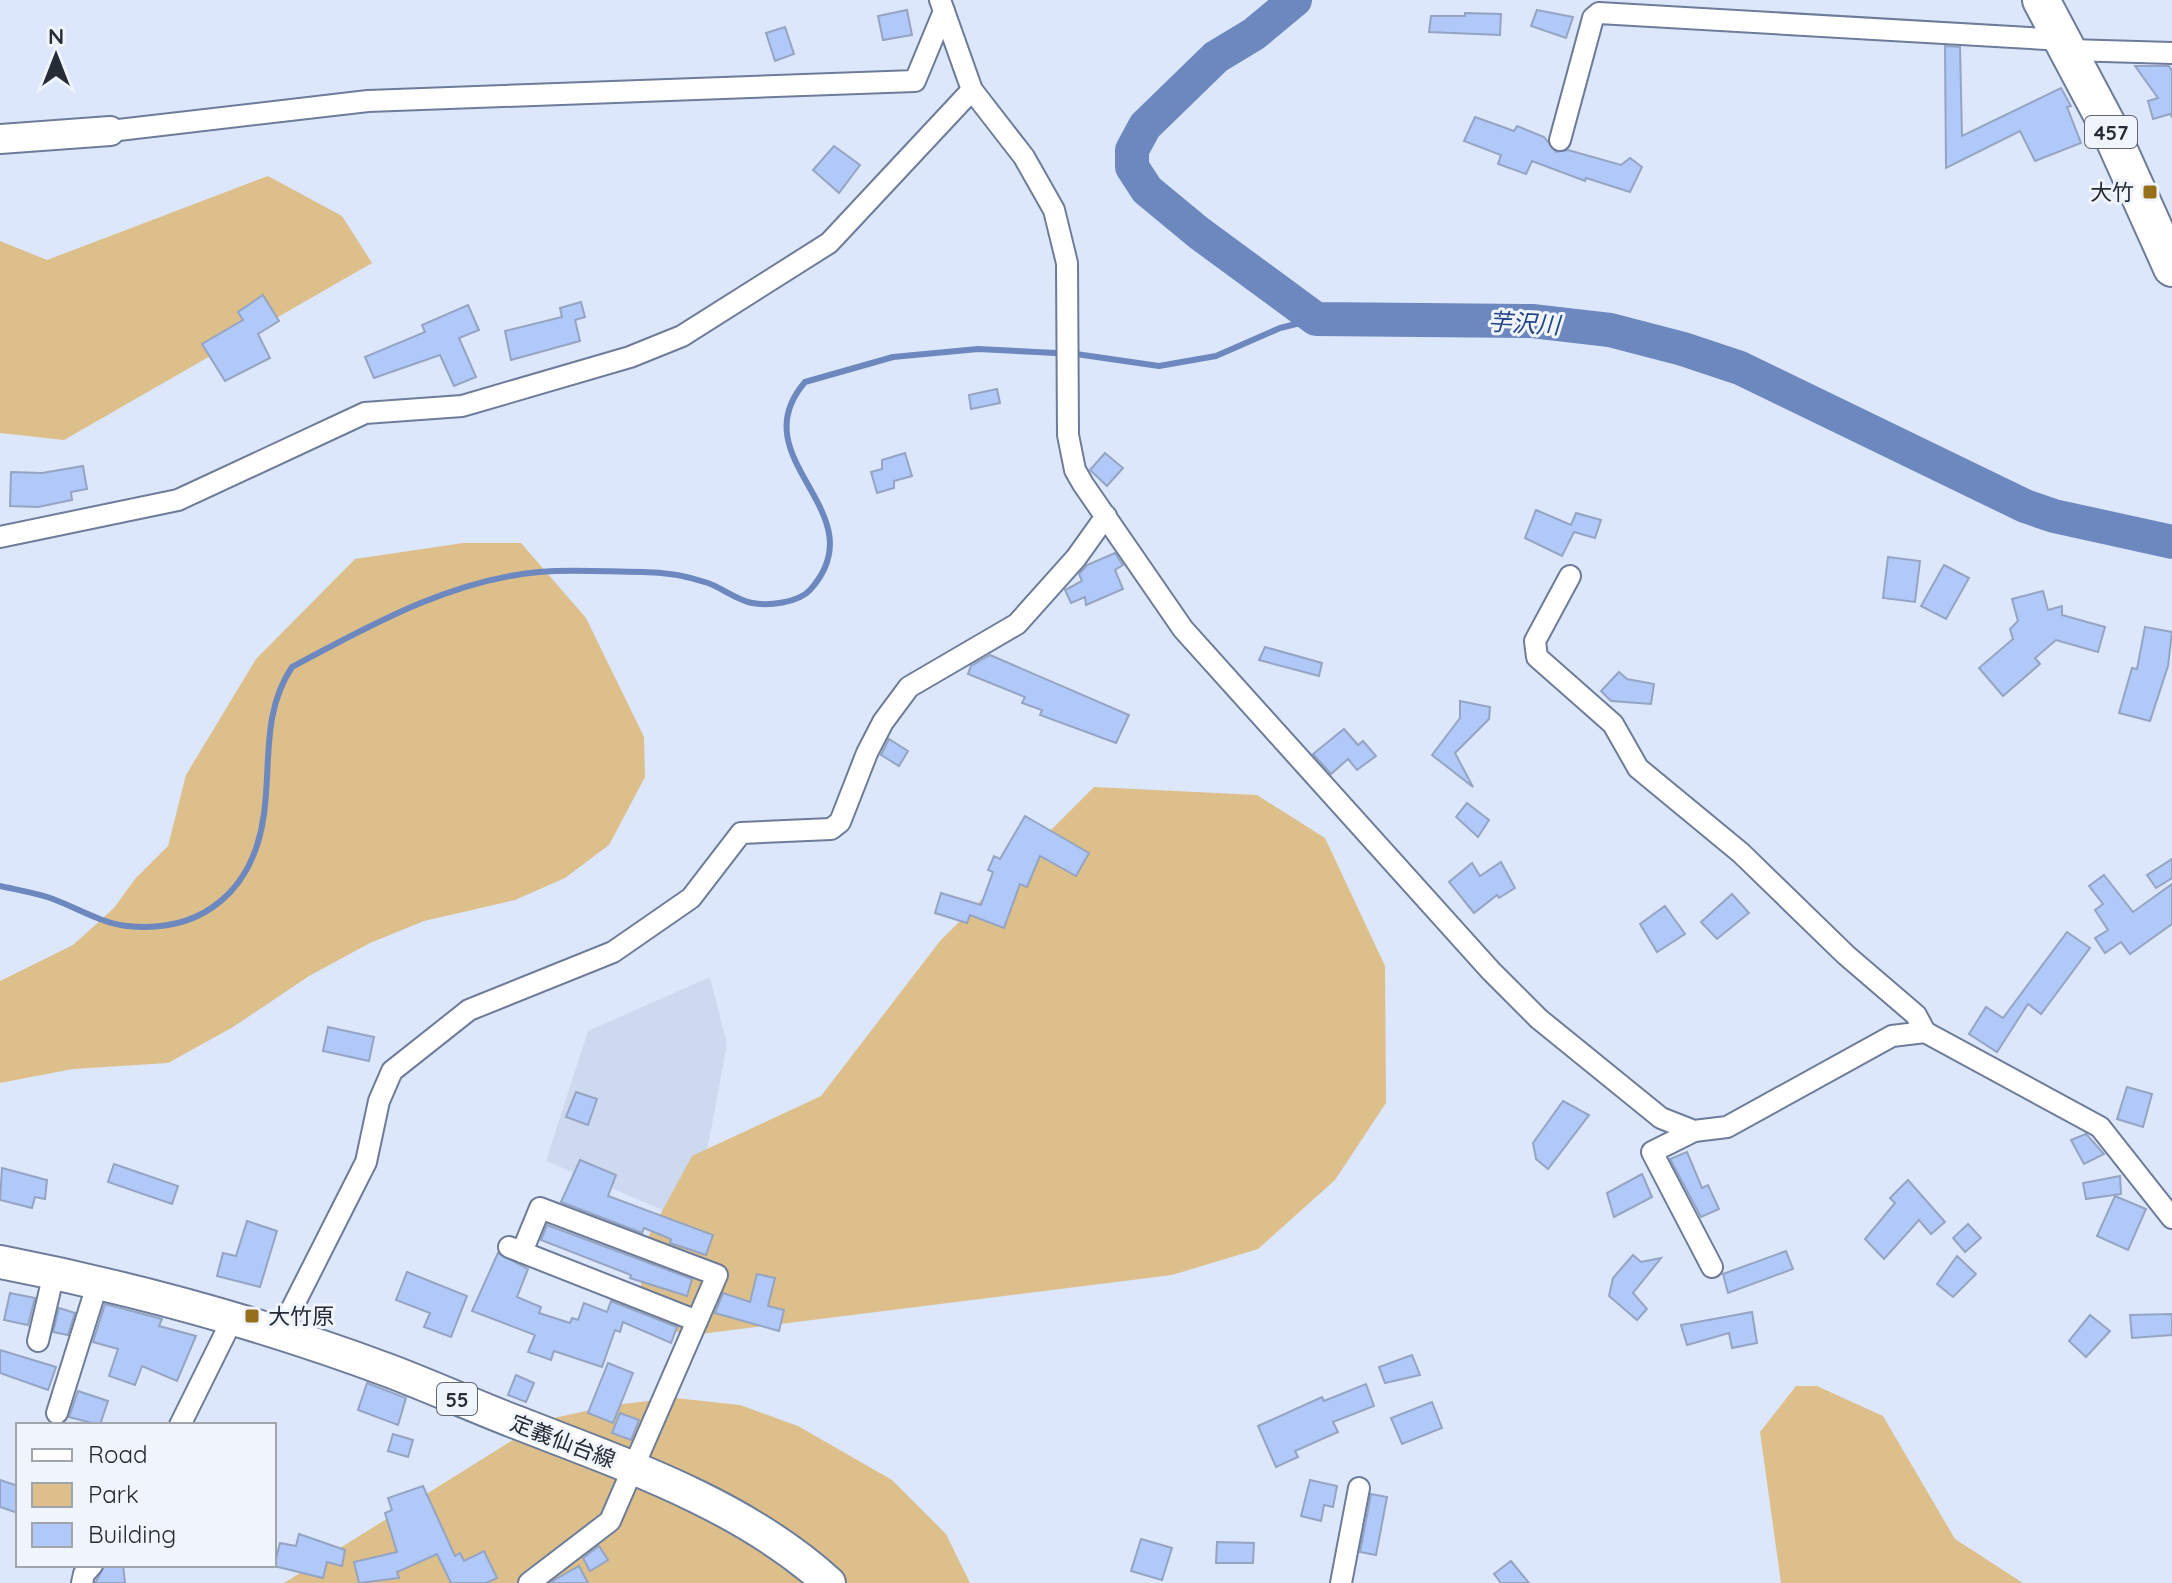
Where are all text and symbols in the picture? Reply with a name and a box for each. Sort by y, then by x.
north arrow [16,16,96,96]
text: N [48,22,64,50]
road number: 457 [2085,116,2137,148]
place label: 大竹 [2090,178,2134,206]
marker: 大竹 [2141,183,2159,201]
water label: 芋沢川 [1487,306,1564,340]
place label: 大竹原 [268,1302,334,1330]
marker: 大竹原 [243,1307,261,1325]
road number: 55 [437,1383,477,1415]
street label: 定義仙台線 [507,1408,619,1474]
legend [16,1423,276,1567]
text: Road [88,1439,148,1469]
text: Park [88,1479,139,1509]
text: Building [88,1519,176,1549]

